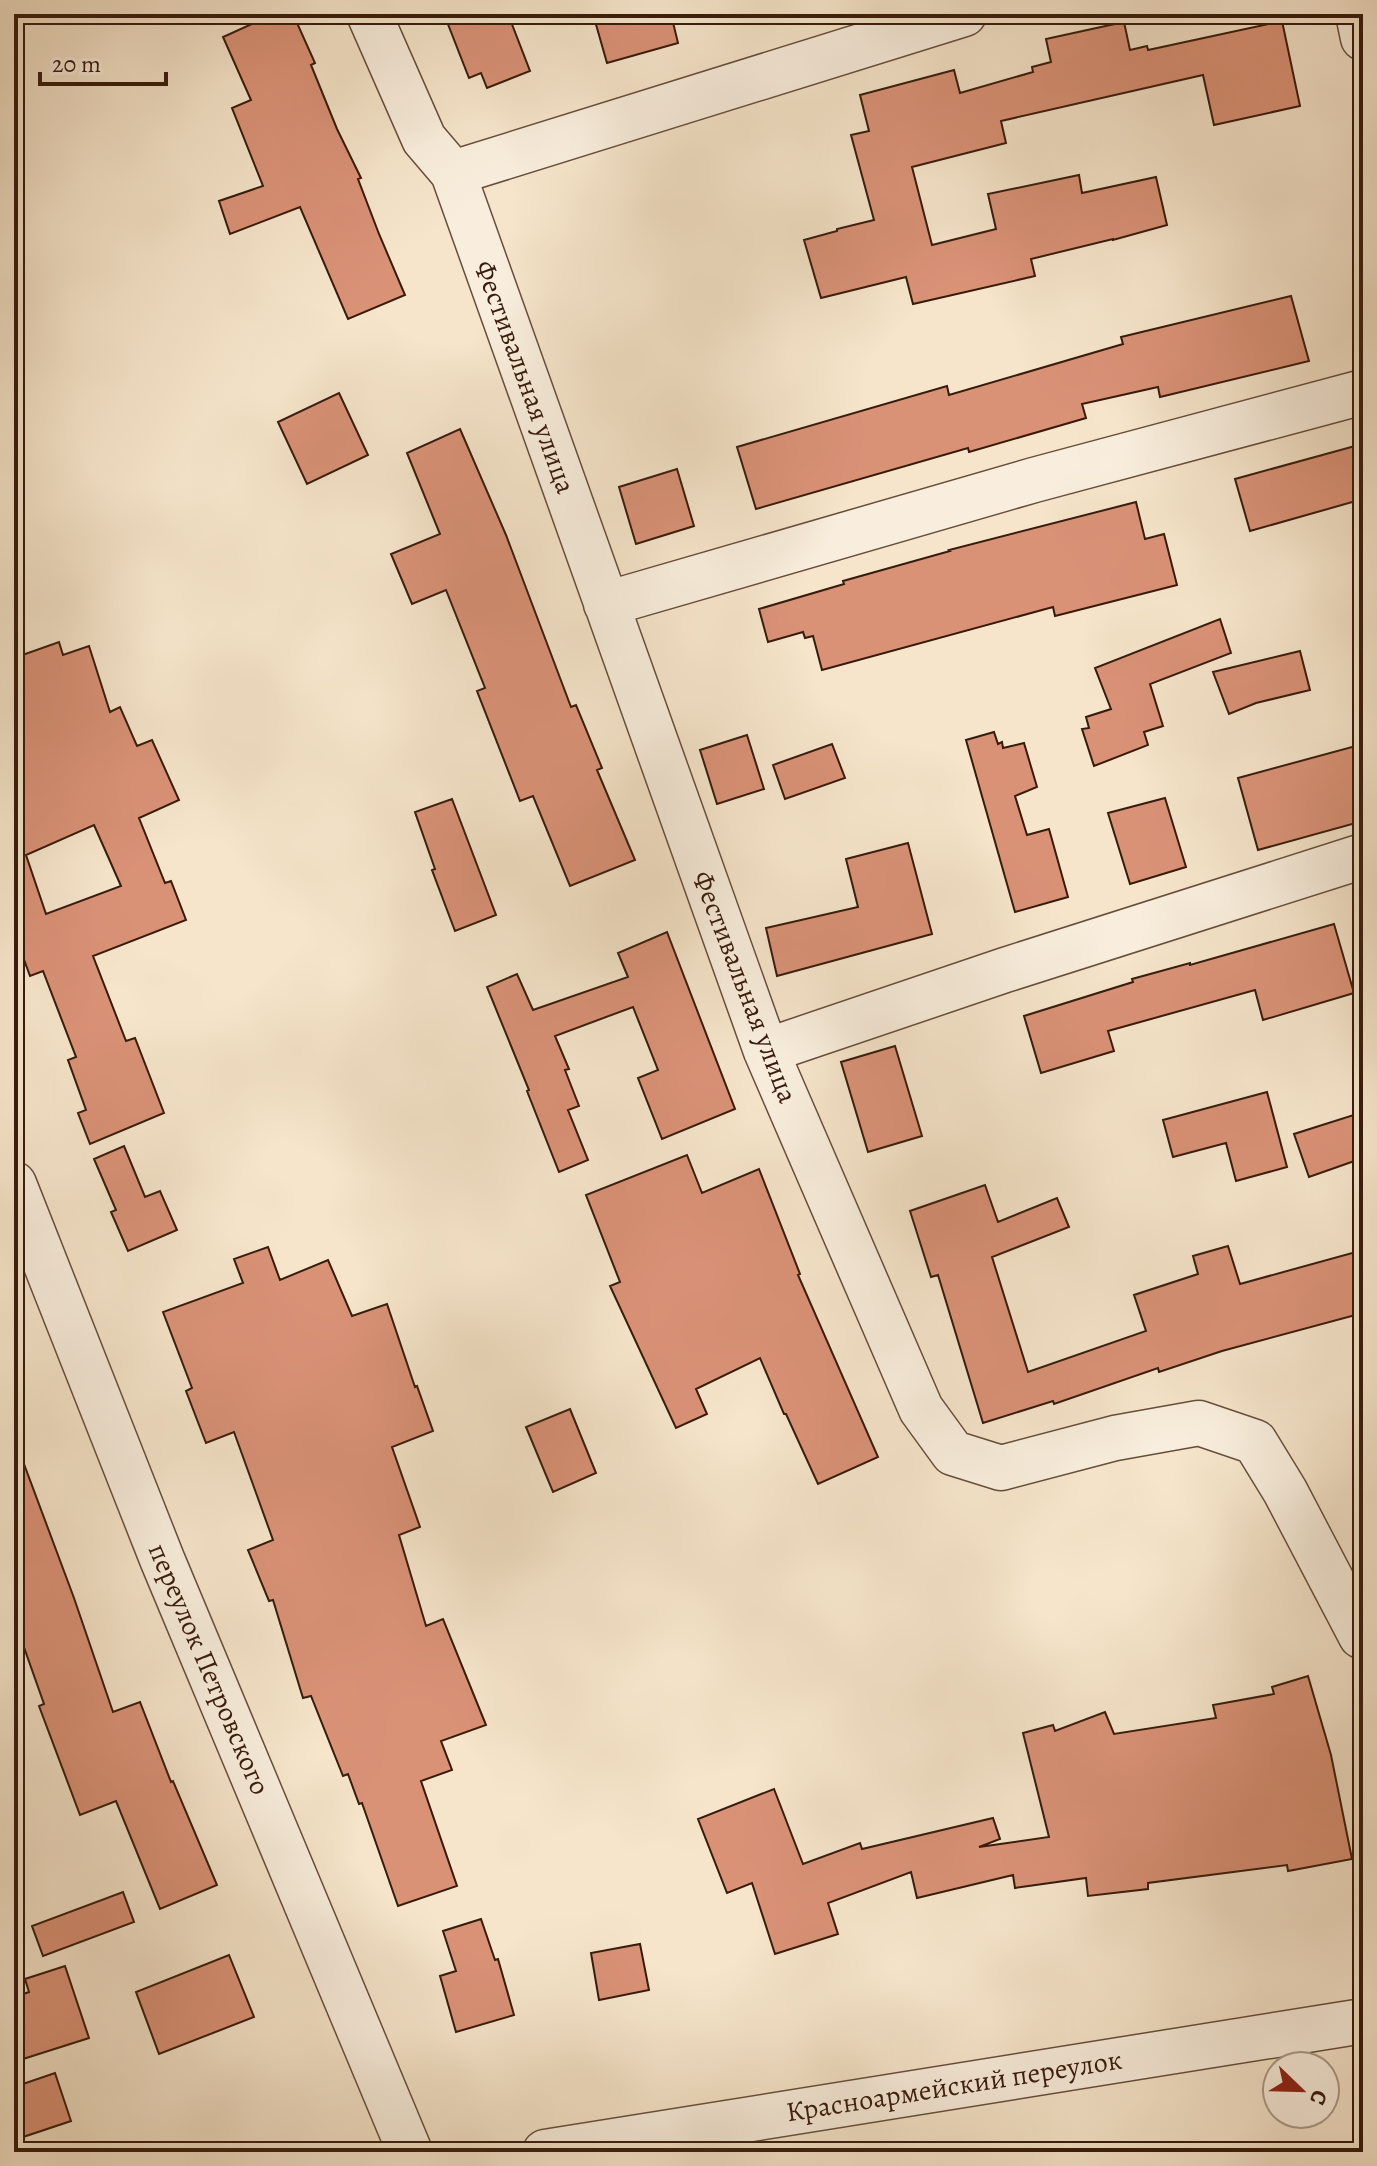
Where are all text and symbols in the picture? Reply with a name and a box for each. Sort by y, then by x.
scale bar [40,36,166,86]
text: 20 m [52,48,101,80]
street label: Фестивальная улица [465,255,585,499]
street label: Фестивальная улица [683,866,807,1109]
street label: переулок Петровского [139,1537,279,1801]
street label: Красноармейский переулок [783,2041,1125,2131]
north arrow [1261,2050,1341,2130]
text: С [1302,2085,1335,2110]

